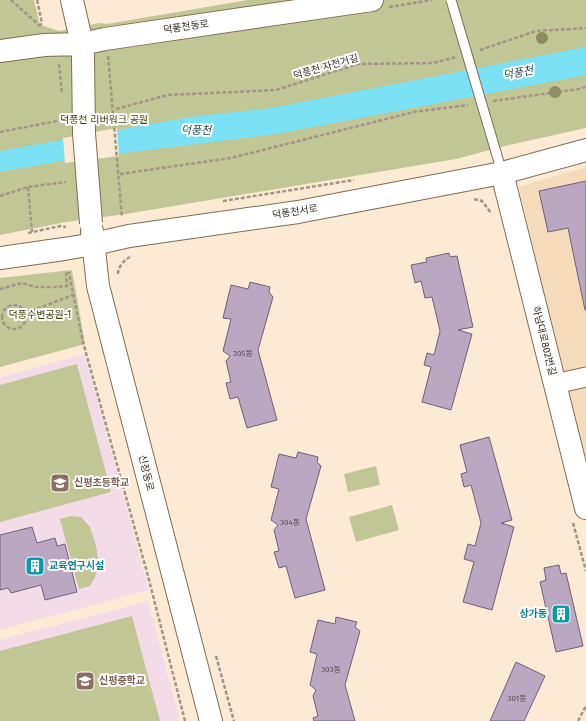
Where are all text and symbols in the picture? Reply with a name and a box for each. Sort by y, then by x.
street label: 덕풍천동로 [162,18,210,36]
street label: 덕풍천 자전거길 [292,52,360,82]
water label: 덕풍천 [502,63,536,82]
park label: 덕풍천 리버워크 공원 [60,114,148,126]
water label: 덕풍천 [181,124,213,137]
street label: 덕풍천서로 [271,202,319,222]
street label: 하남대로802번길 [530,305,558,377]
park label: 덕풍수변공원-1 [9,309,71,321]
house number: 305동 [233,349,253,358]
street label: 신장동로 [136,454,156,492]
school or university icon: 신평초등학교 [49,472,71,494]
place label: 신평초등학교 [74,476,129,489]
house number: 304동 [280,518,300,527]
building icon: 교육연구시설 [24,555,46,577]
place label: 교육연구시설 [49,560,104,572]
building icon: 상가동 [550,603,572,625]
place label: 상가동 [519,608,547,620]
house number: 303동 [321,665,341,674]
school or university icon: 신평중학교 [74,670,96,692]
place label: 신평중학교 [99,674,145,687]
house number: 301동 [507,694,527,703]

